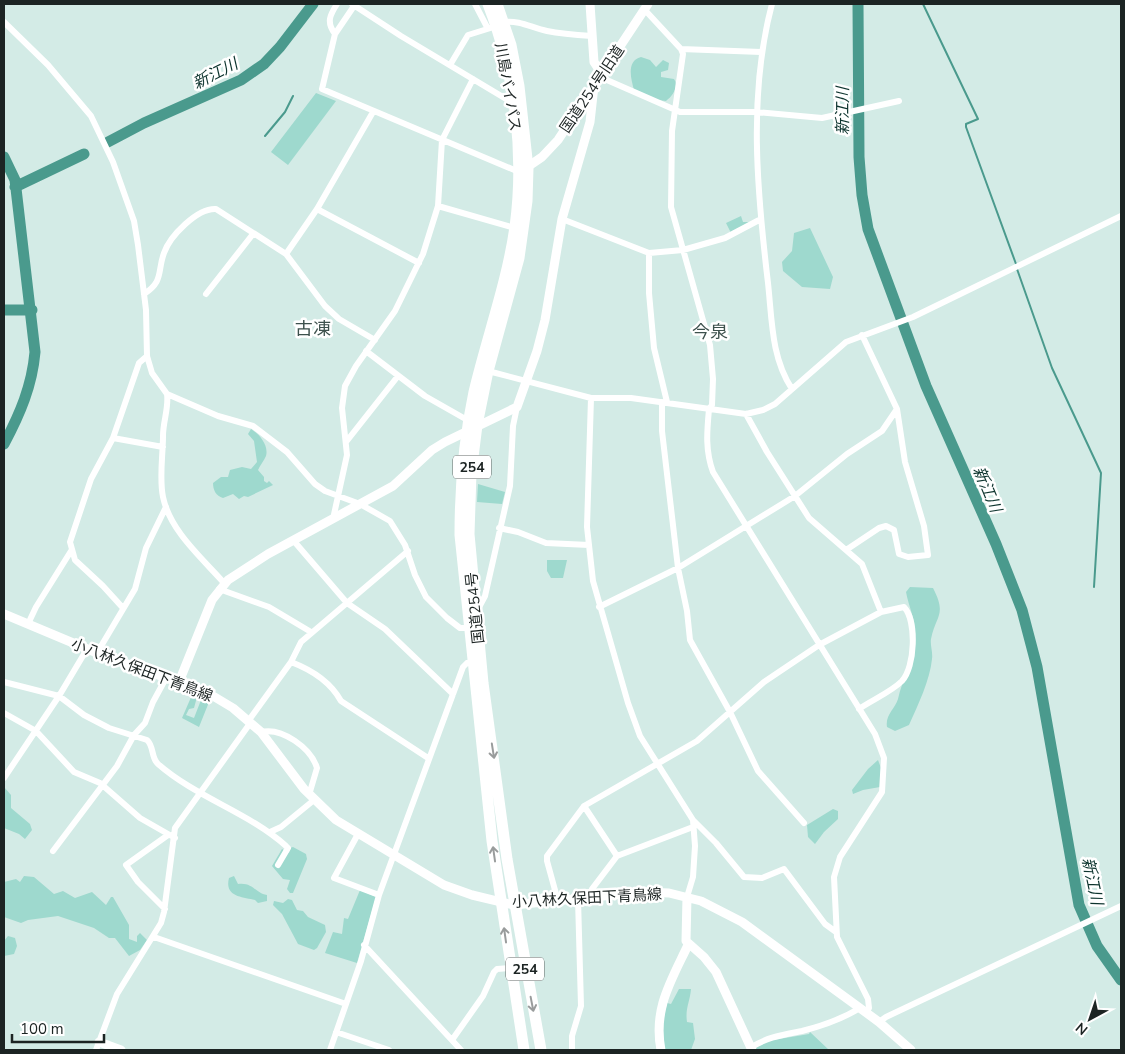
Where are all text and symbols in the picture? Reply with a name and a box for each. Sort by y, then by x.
street label: 川島バイパス [490,41,526,133]
street label: 国道254号旧道 [555,41,629,137]
water label: 新江川 [189,52,244,95]
water label: 新江川 [832,85,854,135]
district label: 古凍 [295,317,331,341]
district label: 今泉 [692,320,728,344]
road number: 254 [453,456,491,478]
water label: 新江川 [968,463,1007,518]
street label: 国道254号 [461,571,489,645]
street label: 小八林久保田下青鳥線 [68,634,216,706]
one-way arrow [488,743,498,759]
one-way arrow [489,846,499,862]
water label: 新江川 [1076,855,1108,909]
street label: 小八林久保田下青鳥線 [512,884,662,912]
one-way arrow [500,927,510,943]
road number: 254 [506,958,544,981]
north arrow [1065,994,1115,1044]
one-way arrow [528,996,538,1012]
scale bar [12,1012,105,1044]
text: N [1072,1018,1092,1039]
text: 100 m [20,1019,64,1039]

